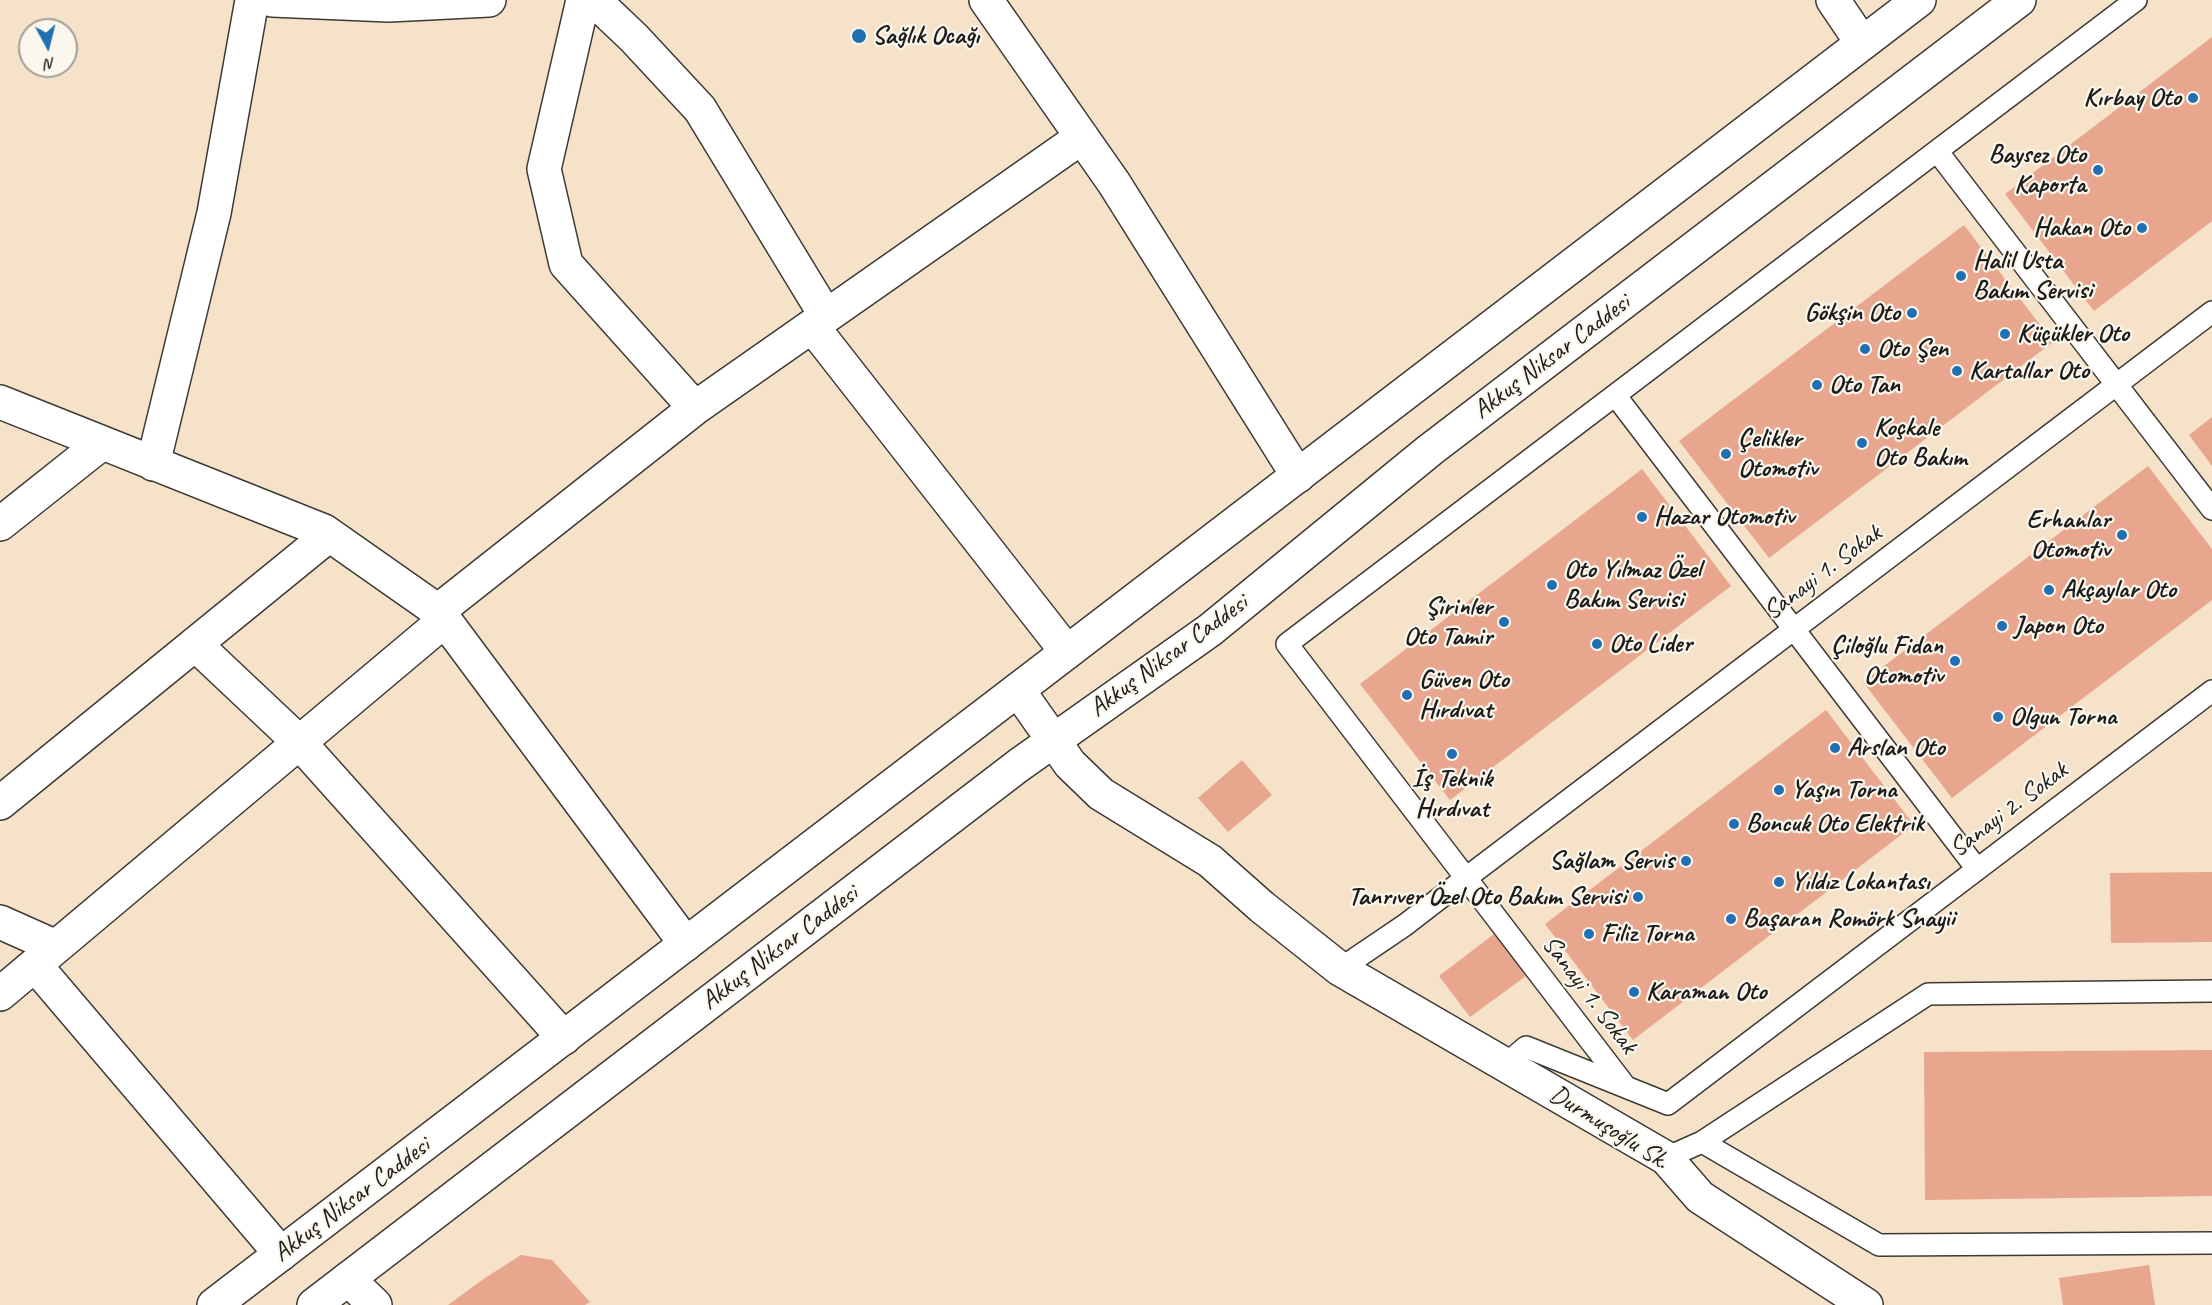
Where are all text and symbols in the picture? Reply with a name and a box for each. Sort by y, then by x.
north arrow [18,18,78,78]
place label: Sağlık Ocağı [872,20,979,52]
marker: Sağlık Ocağı [850,27,868,45]
text: N [44,53,56,74]
place label: Kırbay Oto [2084,82,2181,114]
marker: Kırbay Oto [2186,91,2200,105]
place label: Baysez Oto Kaporta [1989,139,2086,200]
marker: Baysez Oto Kaporta [2091,163,2105,177]
place label: Hakan Oto [2033,212,2130,244]
marker: Hakan Oto [2135,221,2149,235]
place label: Halil Usta Bakım Servisi [1973,245,2092,306]
marker: Halil Usta Bakım Servisi [1954,269,1968,283]
street label: Akkuş Niksar Caddesi [1467,288,1637,426]
place label: Gökşin Oto [1804,297,1900,329]
marker: Gökşin Oto [1905,306,1919,320]
place label: Küçükler Oto [2017,318,2129,350]
marker: Küçükler Oto [1998,327,2012,341]
place label: Oto Şen [1877,333,1948,365]
marker: Oto Şen [1858,342,1872,356]
place label: Kartallar Oto [1969,355,2089,387]
marker: Kartallar Oto [1950,364,1964,378]
place label: Oto Tan [1829,369,1900,401]
marker: Oto Tan [1810,378,1824,392]
place label: Koçkale Oto Bakım [1874,412,1967,473]
place label: Çelikler Otomotiv [1738,423,1817,484]
marker: Koçkale Oto Bakım [1855,436,1869,450]
marker: Çelikler Otomotiv [1719,447,1733,461]
place label: Hazar Otomotiv [1654,501,1794,533]
place label: Erhanlar Otomotiv [2027,504,2110,566]
marker: Hazar Otomotiv [1635,510,1649,524]
street label: Sanayi 1. Sokak [1758,518,1888,628]
marker: Erhanlar Otomotiv [2115,528,2129,542]
place label: Oto Yılmaz Özel Bakım Servisi [1564,554,1701,616]
place label: Akçaylar Oto [2061,574,2176,606]
marker: Oto Yılmaz Özel Bakım Servisi [1545,578,1559,592]
marker: Akçaylar Oto [2042,583,2056,597]
street label: Akkuş Niksar Caddesi [1084,588,1254,724]
place label: Şirinler Oto Tamir [1404,591,1492,652]
place label: Japon Oto [2014,610,2103,642]
marker: Şirinler Oto Tamir [1497,615,1511,629]
marker: Japon Oto [1995,619,2009,633]
place label: Oto Lider [1609,628,1692,660]
place label: Çiloğlu Fidan Otomotiv [1831,630,1943,692]
marker: Oto Lider [1590,637,1604,651]
marker: Çiloğlu Fidan Otomotiv [1948,654,1962,668]
place label: Güven Oto Hırdıvat [1419,664,1509,726]
marker: Güven Oto Hırdıvat [1400,688,1414,702]
place label: Olgun Torna [2010,701,2117,733]
marker: Olgun Torna [1991,710,2005,724]
place label: Arslan Oto [1847,732,1945,764]
marker: Arslan Oto [1828,741,1842,755]
marker: İş Teknik Hırdıvat [1445,747,1459,761]
street label: Sanayi 2. Sokak [1944,755,2074,865]
place label: İş Teknik Hırdıvat [1412,763,1492,825]
place label: Yaşın Torna [1791,774,1897,806]
marker: Yaşın Torna [1772,783,1786,797]
place label: Boncuk Oto Elektrik [1746,808,1924,840]
marker: Boncuk Oto Elektrik [1727,817,1741,831]
place label: Sağlam Servis [1549,845,1674,877]
marker: Sağlam Servis [1679,854,1693,868]
place label: Yıldız Lokantası [1791,866,1930,898]
marker: Yıldız Lokantası [1772,875,1786,889]
street label: Akkuş Niksar Caddesi [695,879,865,1017]
place label: Tanrıver Özel Oto Bakım Servisi [1348,881,1626,913]
marker: Tanrıver Özel Oto Bakım Servisi [1631,890,1645,904]
place label: Başaran Romörk Snayii [1743,903,1954,935]
marker: Başaran Romörk Snayii [1724,912,1738,926]
place label: Filiz Torna [1601,918,1694,950]
marker: Filiz Torna [1582,927,1596,941]
street label: Sanayi 1. Sokak [1534,930,1644,1060]
place label: Karaman Oto [1646,976,1766,1008]
marker: Karaman Oto [1627,985,1641,999]
street label: Durmuşoğlu Sk. [1544,1079,1674,1177]
street label: Akkuş Niksar Caddesi [267,1131,437,1269]

